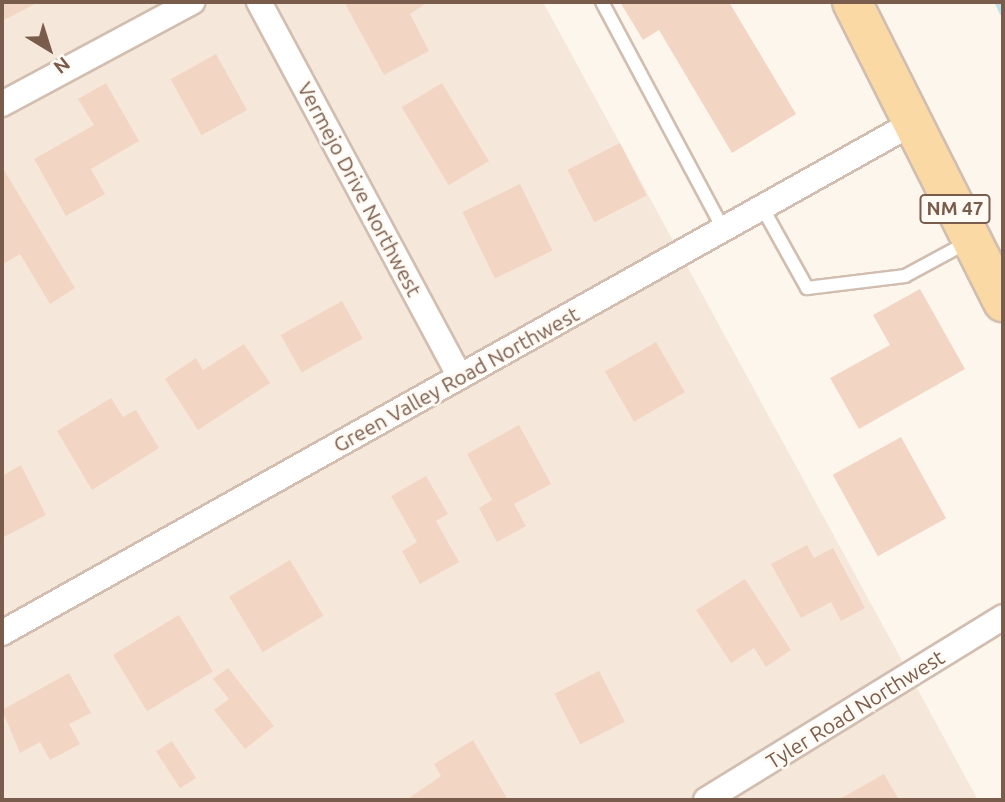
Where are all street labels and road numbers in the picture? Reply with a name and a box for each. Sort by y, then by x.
street label: Vermejo Drive Northwest [293,77,427,301]
road number: NM 47 [918,194,992,224]
street label: Green Valley Road Northwest [329,301,583,457]
street label: Tyler Road Northwest [761,644,949,774]

